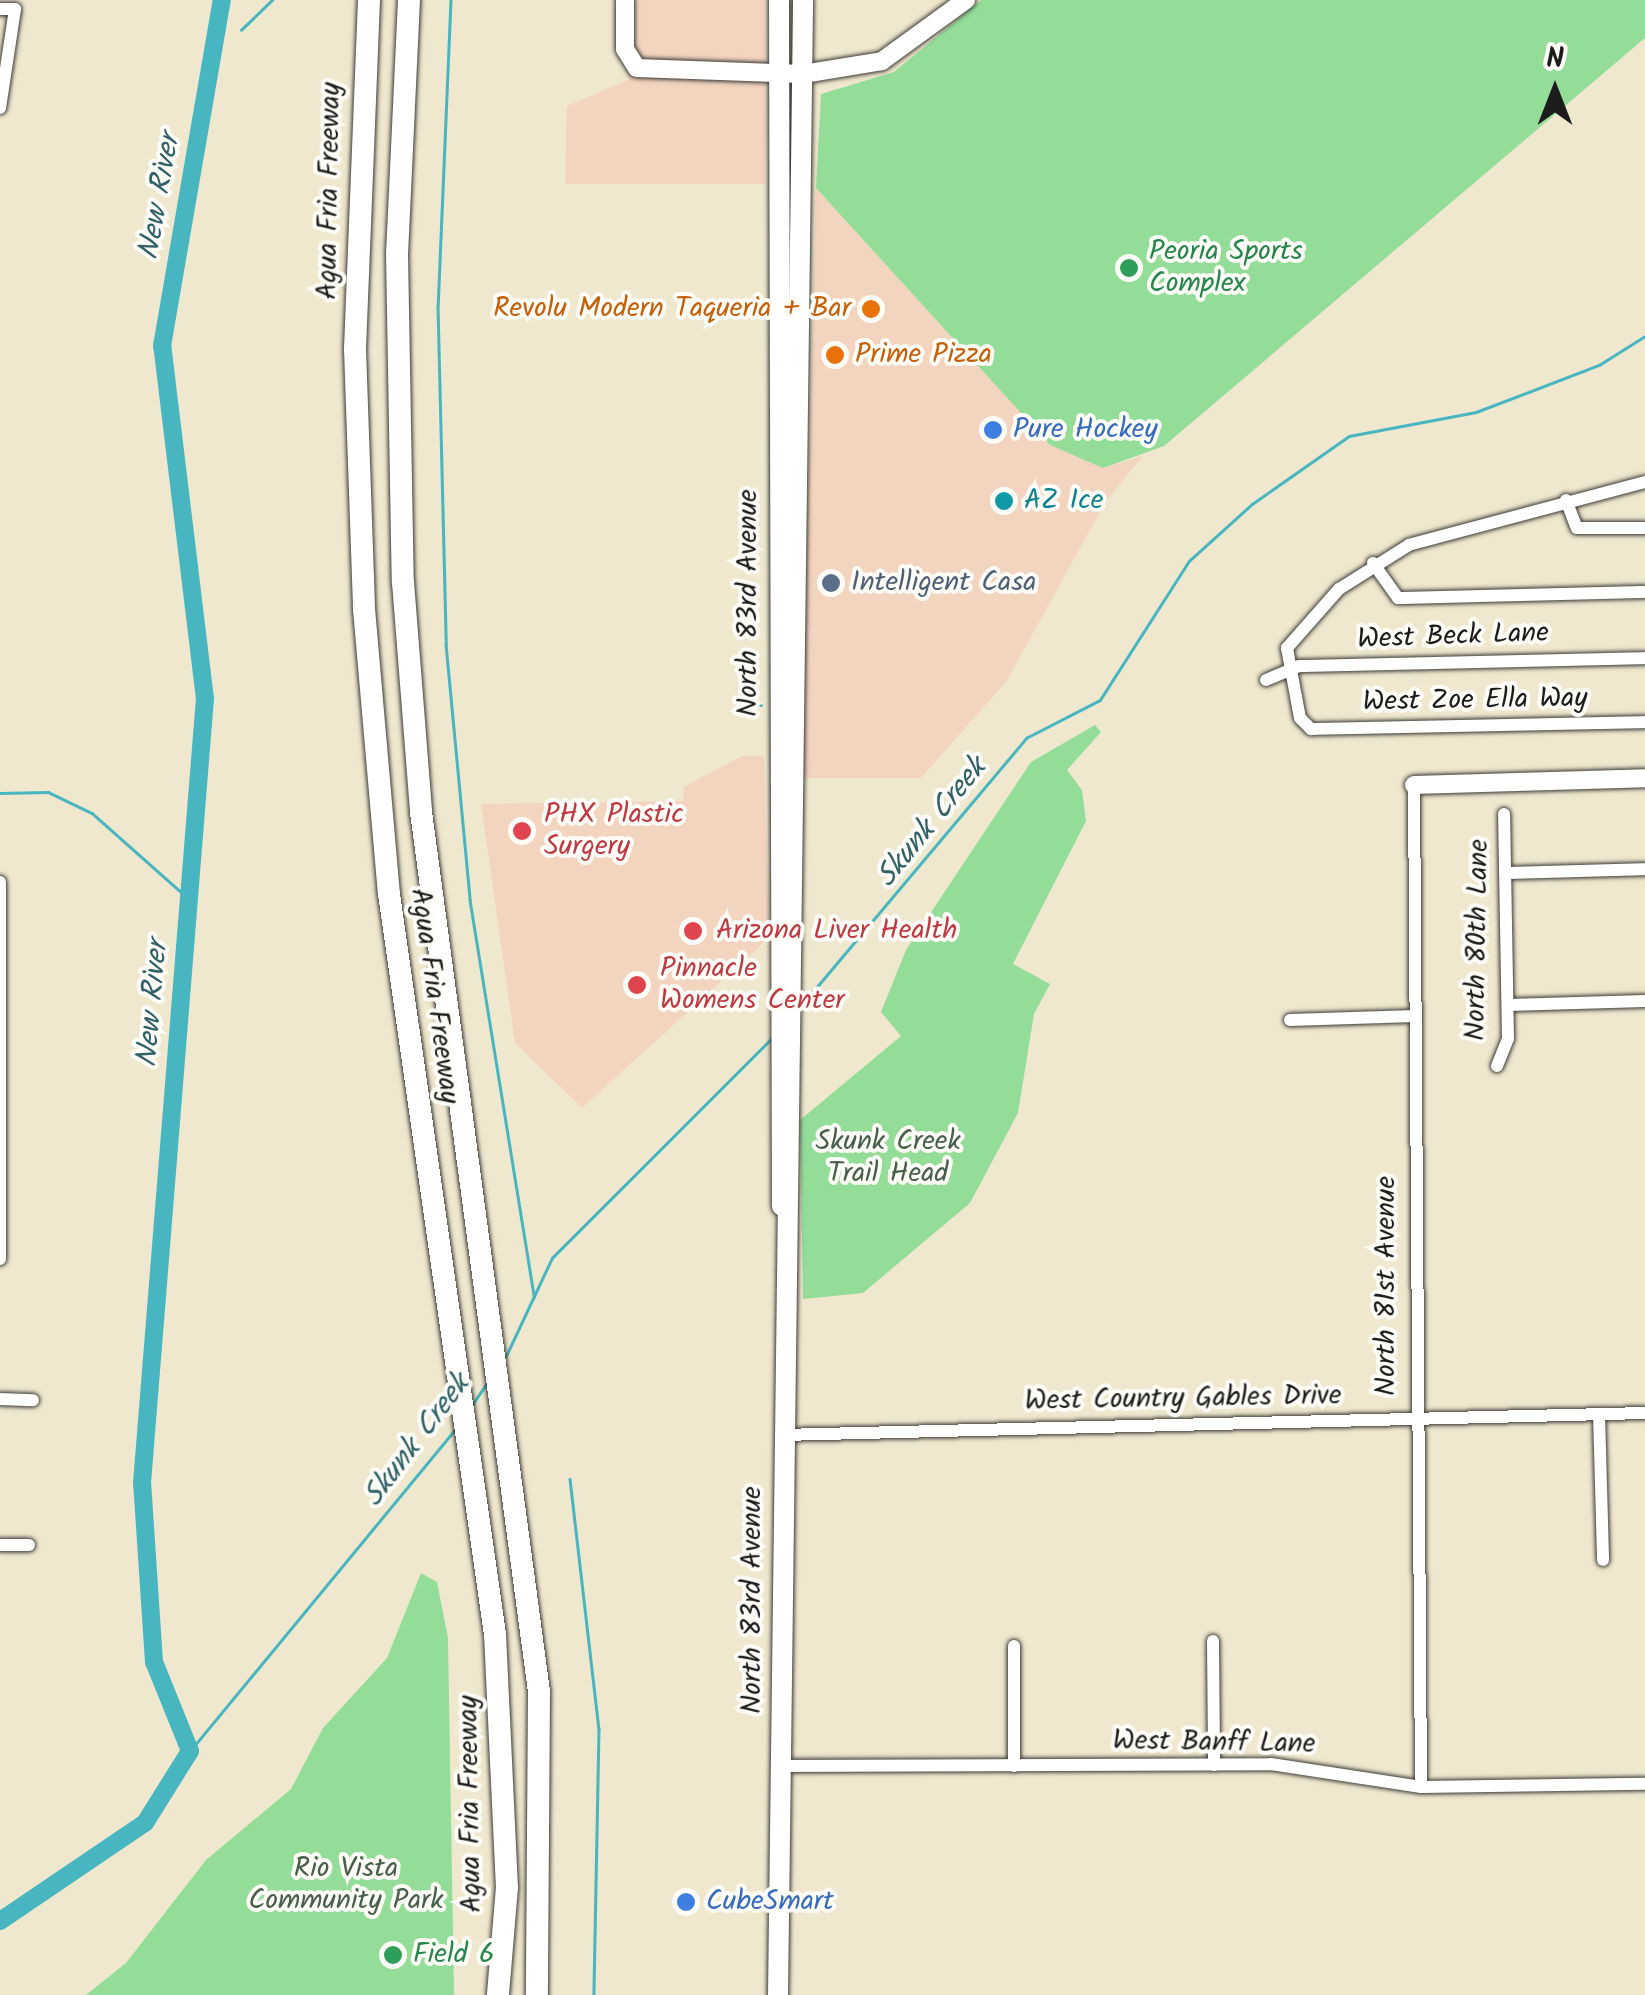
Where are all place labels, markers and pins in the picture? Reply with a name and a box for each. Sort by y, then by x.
place label: Peoria Sports Complex [1149,235,1303,301]
marker: Peoria Sports Complex [1118,257,1140,279]
place label: Revolu Modern Taqueria + Bar [493,292,851,326]
marker: Revolu Modern Taqueria + Bar [860,298,882,320]
place label: Prime Pizza [855,338,992,372]
marker: Prime Pizza [824,344,846,366]
place label: Pure Hockey [1013,413,1158,447]
marker: Pure Hockey [982,419,1004,441]
place label: AZ Ice [1024,484,1103,518]
marker: AZ Ice [993,490,1015,512]
place label: Intelligent Casa [851,566,1036,600]
marker: Intelligent Casa [820,572,842,594]
place label: PHX Plastic Surgery [544,798,684,864]
marker: PHX Plastic Surgery [509,818,535,844]
place label: Arizona Liver Health [716,914,957,948]
marker: Arizona Liver Health [680,918,706,944]
place label: Pinnacle Womens Center [660,952,845,1018]
marker: Pinnacle Womens Center [624,972,650,998]
place label: CubeSmart [706,1885,834,1919]
marker: CubeSmart [675,1891,697,1913]
place label: Field 6 [413,1938,495,1972]
marker: Field 6 [382,1944,404,1966]

